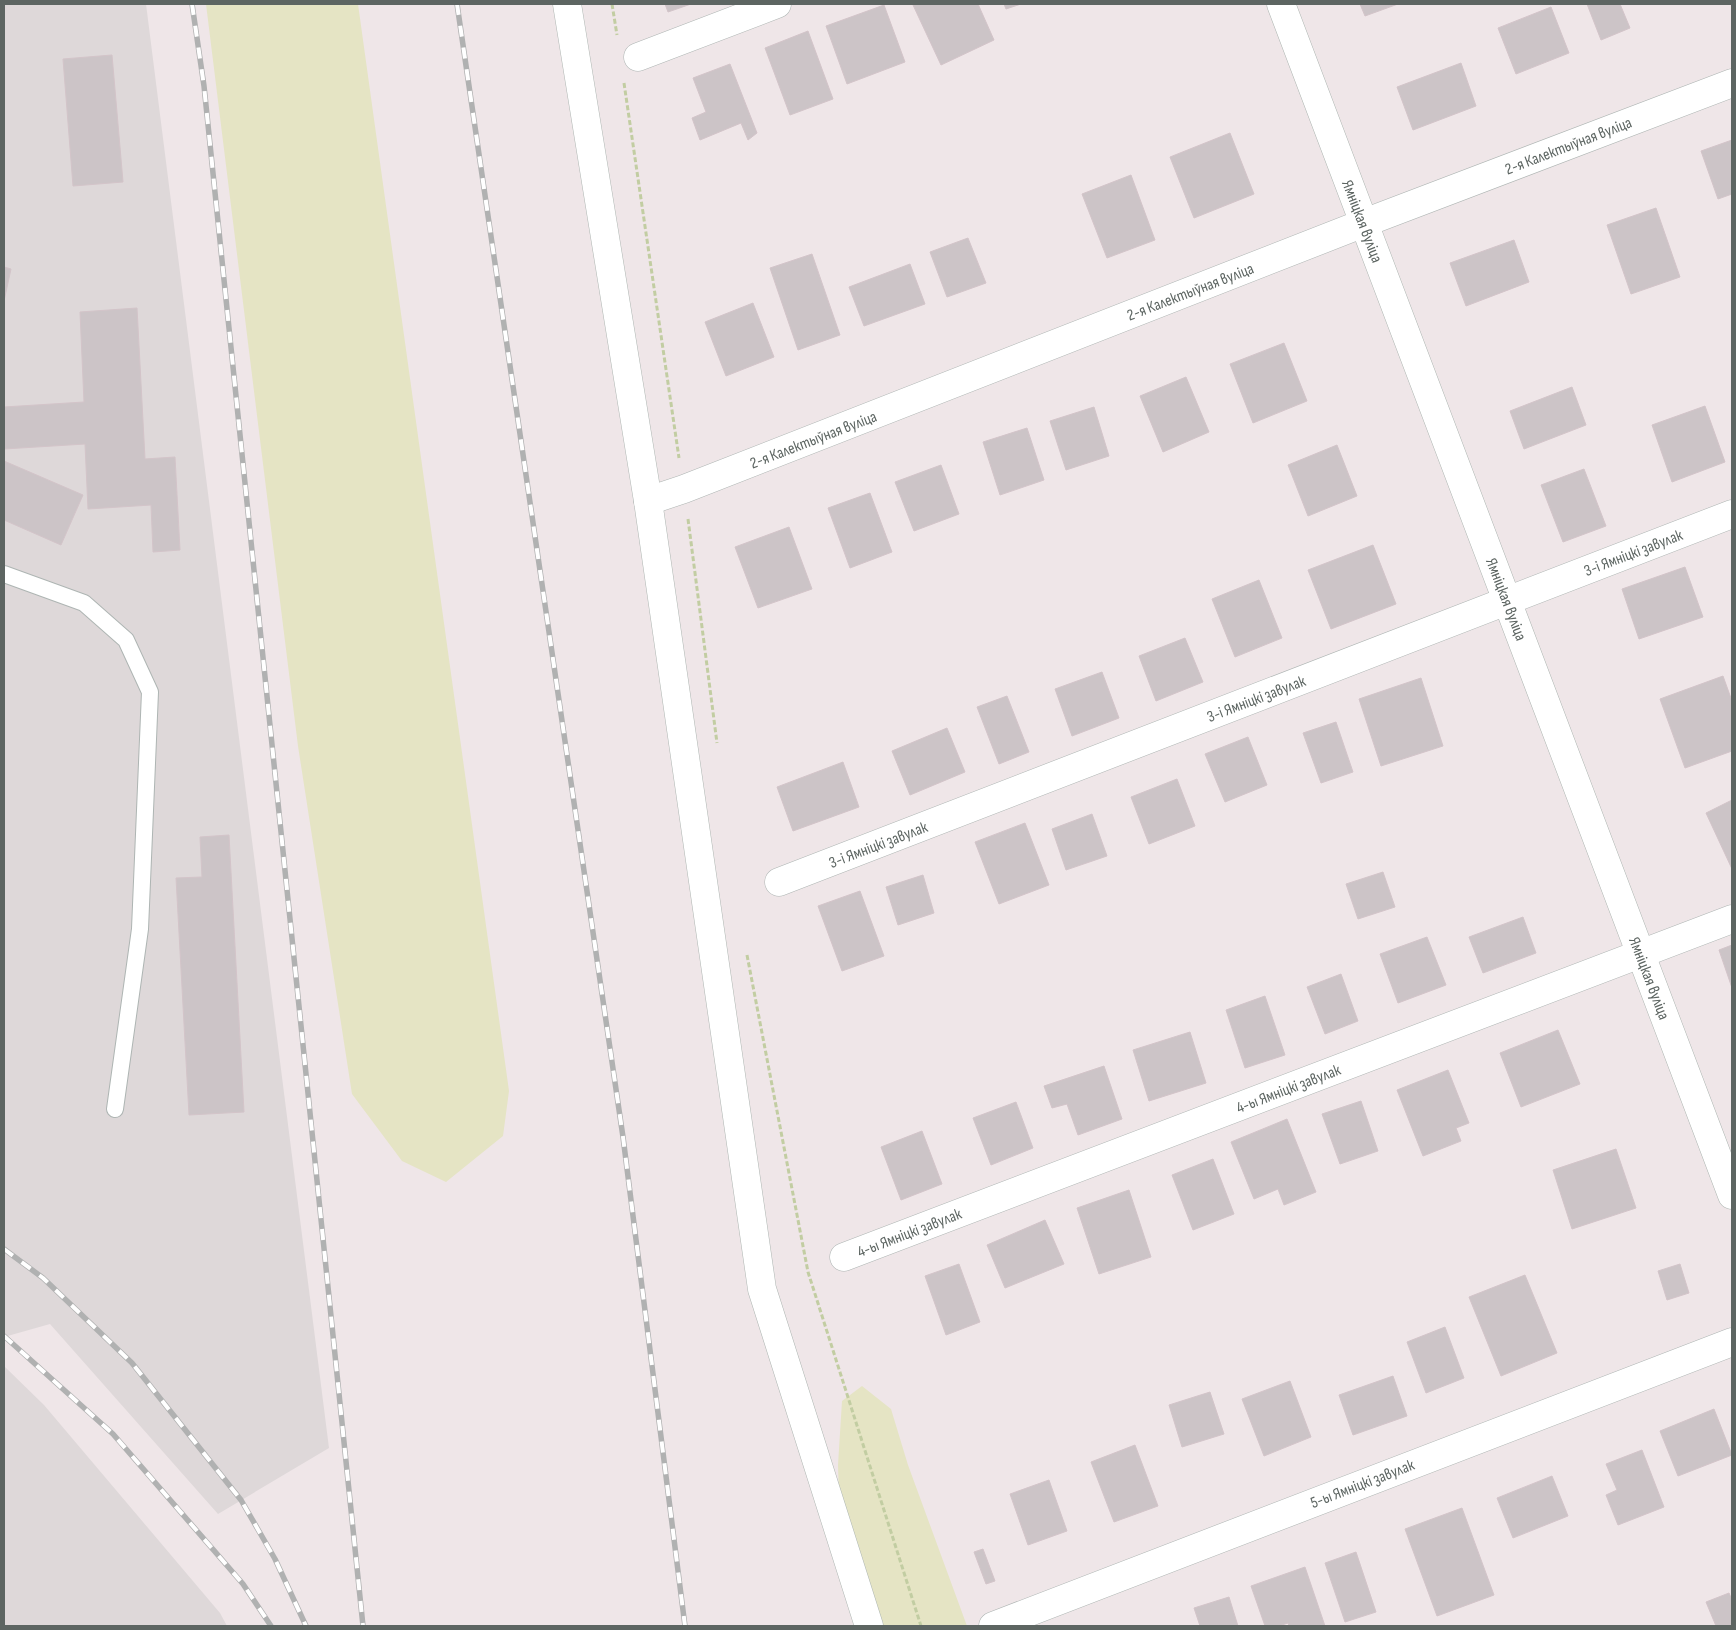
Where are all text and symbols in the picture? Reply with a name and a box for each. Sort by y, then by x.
street label: 2-я Калектыўная вуліца [1502,113,1635,179]
street label: Ямніцкая вуліца [1337,178,1386,265]
street label: 2-я Калектыўная вуліца [1124,259,1257,325]
street label: 2-я Калектыўная вуліца [747,407,880,473]
street label: 3-і Ямніцкі завулак [1582,526,1686,581]
street label: Ямніцкая вуліца [1481,556,1530,643]
street label: 3-і Ямніцкі завулак [1205,672,1309,727]
street label: 3-і Ямніцкі завулак [827,818,931,873]
street label: Ямніцкая вуліца [1624,935,1673,1022]
street label: 4-ы Ямніцкі завулак [1234,1060,1344,1118]
street label: 4-ы Ямніцкі завулак [855,1204,965,1262]
street label: 5-ы Ямніцкі завулак [1308,1456,1418,1513]

